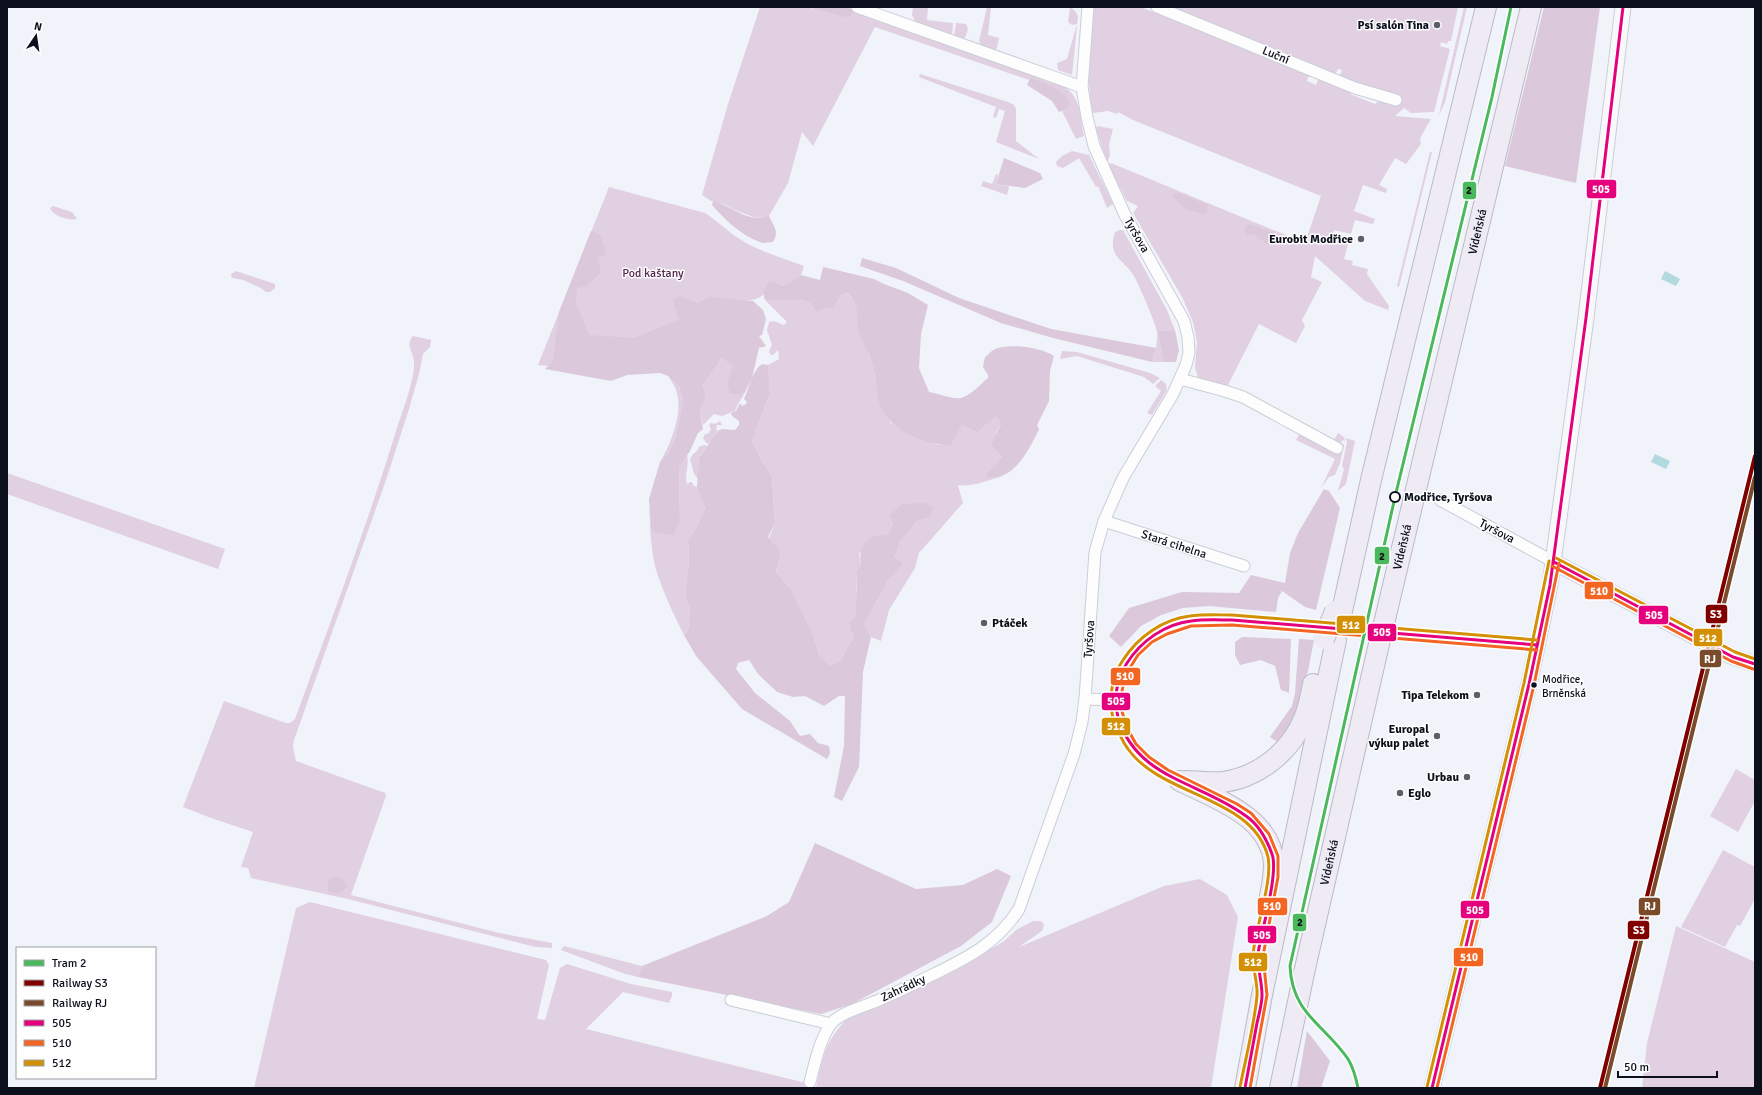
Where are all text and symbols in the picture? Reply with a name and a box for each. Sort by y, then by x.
north arrow [16,16,56,56]
place label: Psí salón Tina [1358,18,1429,33]
text: N [33,20,43,34]
marker: Psí salón Tina [1432,20,1442,30]
street label: Luční [1260,43,1292,68]
line badge: 505 [1586,179,1617,199]
line badge: 2 [1462,181,1477,200]
text: 505 [1592,183,1610,196]
text: 2 [1466,184,1472,197]
street label: Vídeňská [1465,208,1491,256]
street label: Tyršova [1121,215,1153,255]
place label: Eurobit Modřice [1269,232,1353,247]
marker: Eurobit Modřice [1356,234,1366,244]
park label: Pod kaštany [622,266,684,281]
place label: Modřice, Tyršova [1404,490,1492,505]
marker: Modřice, Tyršova [1389,491,1401,503]
street label: Tyršova [1476,516,1517,547]
street label: Vídeňská [1390,523,1415,571]
street label: Stará cihelna [1139,527,1208,562]
line badge: 2 [1374,546,1390,565]
text: 2 [1379,550,1385,563]
line badge: 510 [1584,581,1614,600]
text: 510 [1590,585,1608,598]
line badge: S3 [1705,604,1728,624]
line badge: 505 [1638,605,1669,625]
text: S3 [1710,608,1722,621]
text: 505 [1645,609,1663,622]
line badge: 512 [1336,615,1366,634]
place label: Ptáček [992,616,1028,631]
marker: Ptáček [979,618,989,628]
text: 512 [1342,619,1360,632]
street label: Tyršova [1081,620,1098,659]
line badge: 505 [1367,623,1397,642]
text: 505 [1373,626,1391,639]
line badge: 512 [1693,628,1723,647]
text: 512 [1699,632,1717,645]
line badge: RJ [1699,649,1722,668]
text: RJ [1704,653,1716,666]
line badge: 510 [1110,667,1141,686]
text: 510 [1116,670,1134,683]
place label: Modřice, Brněnská [1542,673,1586,700]
marker: Modřice, Brněnská [1529,680,1539,690]
place label: Tipa Telekom [1401,688,1469,703]
marker: Tipa Telekom [1472,690,1482,700]
line badge: 505 [1101,692,1131,711]
text: 505 [1107,695,1125,708]
line badge: 512 [1101,717,1131,736]
text: 512 [1107,720,1125,733]
place label: Europal výkup palet [1368,722,1429,751]
marker: Europal výkup palet [1432,731,1442,741]
place label: Urbau [1427,770,1459,785]
marker: Urbau [1462,772,1472,782]
place label: Eglo [1408,786,1431,801]
marker: Eglo [1395,788,1405,798]
street label: Vídeňská [1317,838,1342,887]
line badge: 510 [1257,897,1288,916]
line badge: RJ [1638,897,1661,916]
text: 510 [1263,900,1281,913]
line badge: 505 [1460,900,1490,919]
text: RJ [1644,900,1656,913]
text: 505 [1466,904,1484,917]
line badge: 2 [1292,913,1307,932]
text: 2 [1297,916,1303,929]
line badge: S3 [1627,920,1650,940]
text: S3 [1633,924,1645,937]
line badge: 505 [1247,925,1277,944]
text: 505 [1253,929,1271,942]
legend [16,947,156,1079]
line badge: 510 [1453,947,1484,967]
text: 510 [1460,951,1478,964]
line badge: 512 [1238,952,1268,972]
text: Tram 2 [52,956,86,971]
text: 512 [1244,956,1262,969]
street label: Zahrádky [879,971,928,1005]
text: Railway S3 [52,976,108,991]
text: Railway RJ [52,996,107,1011]
text: 505 [52,1016,71,1031]
text: 510 [52,1036,71,1051]
scale bar [1618,1053,1717,1079]
text: 512 [52,1056,71,1071]
text: 50 m [1624,1060,1649,1075]

